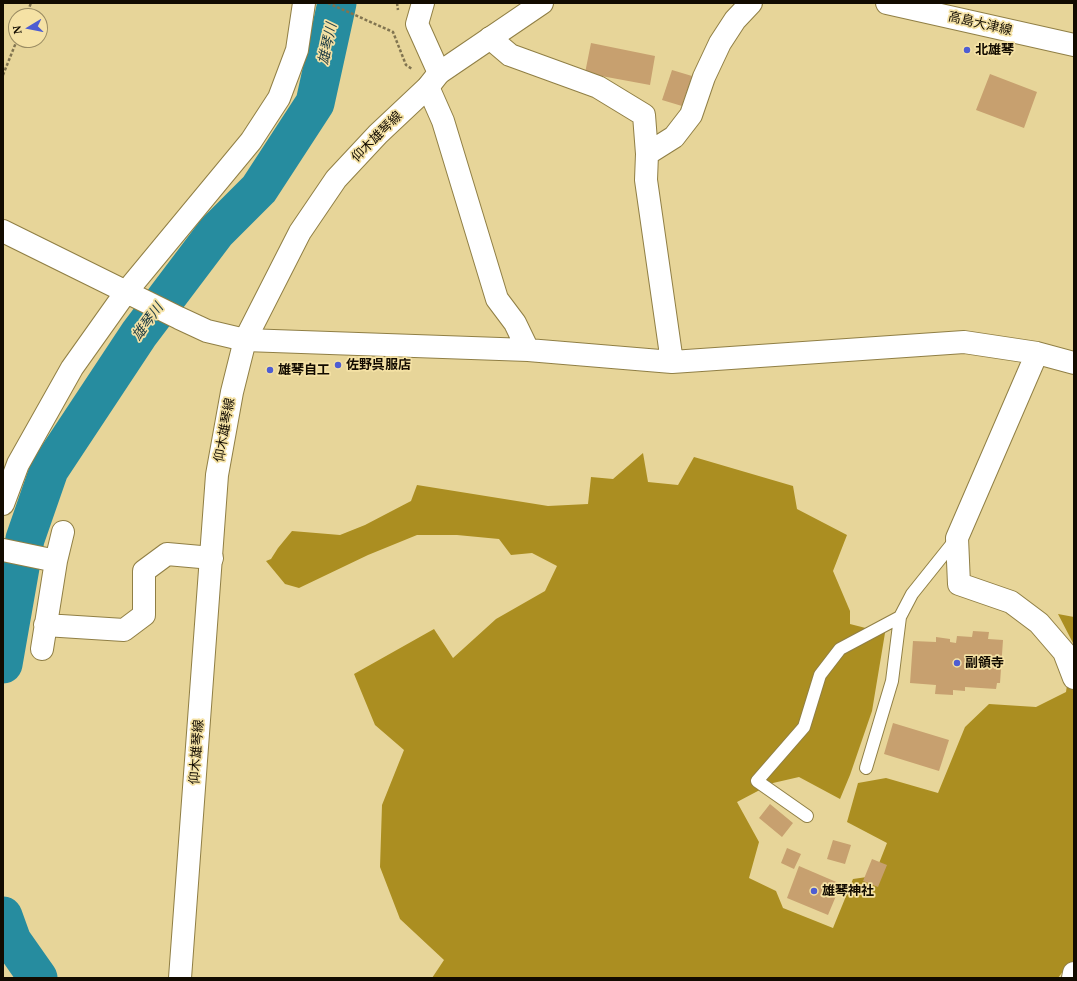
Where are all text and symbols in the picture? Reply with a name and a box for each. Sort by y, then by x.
north arrow [8,8,48,48]
street label: 高島大津線 [947,9,1013,39]
water label: 雄琴川 [315,22,341,66]
text: N [10,25,25,35]
place label: 北雄琴 [975,42,1014,58]
marker: 北雄琴 [962,45,972,55]
street label: 仰木雄琴線 [349,109,405,165]
water label: 雄琴川 [129,300,167,344]
place label: 佐野呉服店 [346,357,411,373]
marker: 佐野呉服店 [333,360,343,370]
place label: 雄琴自工 [278,362,330,378]
marker: 雄琴自工 [265,365,275,375]
street label: 仰木雄琴線 [212,397,238,463]
place label: 副領寺 [965,655,1004,671]
marker: 副領寺 [952,658,962,668]
street label: 仰木雄琴線 [187,719,207,785]
place label: 雄琴神社 [822,883,874,899]
marker: 雄琴神社 [809,886,819,896]

